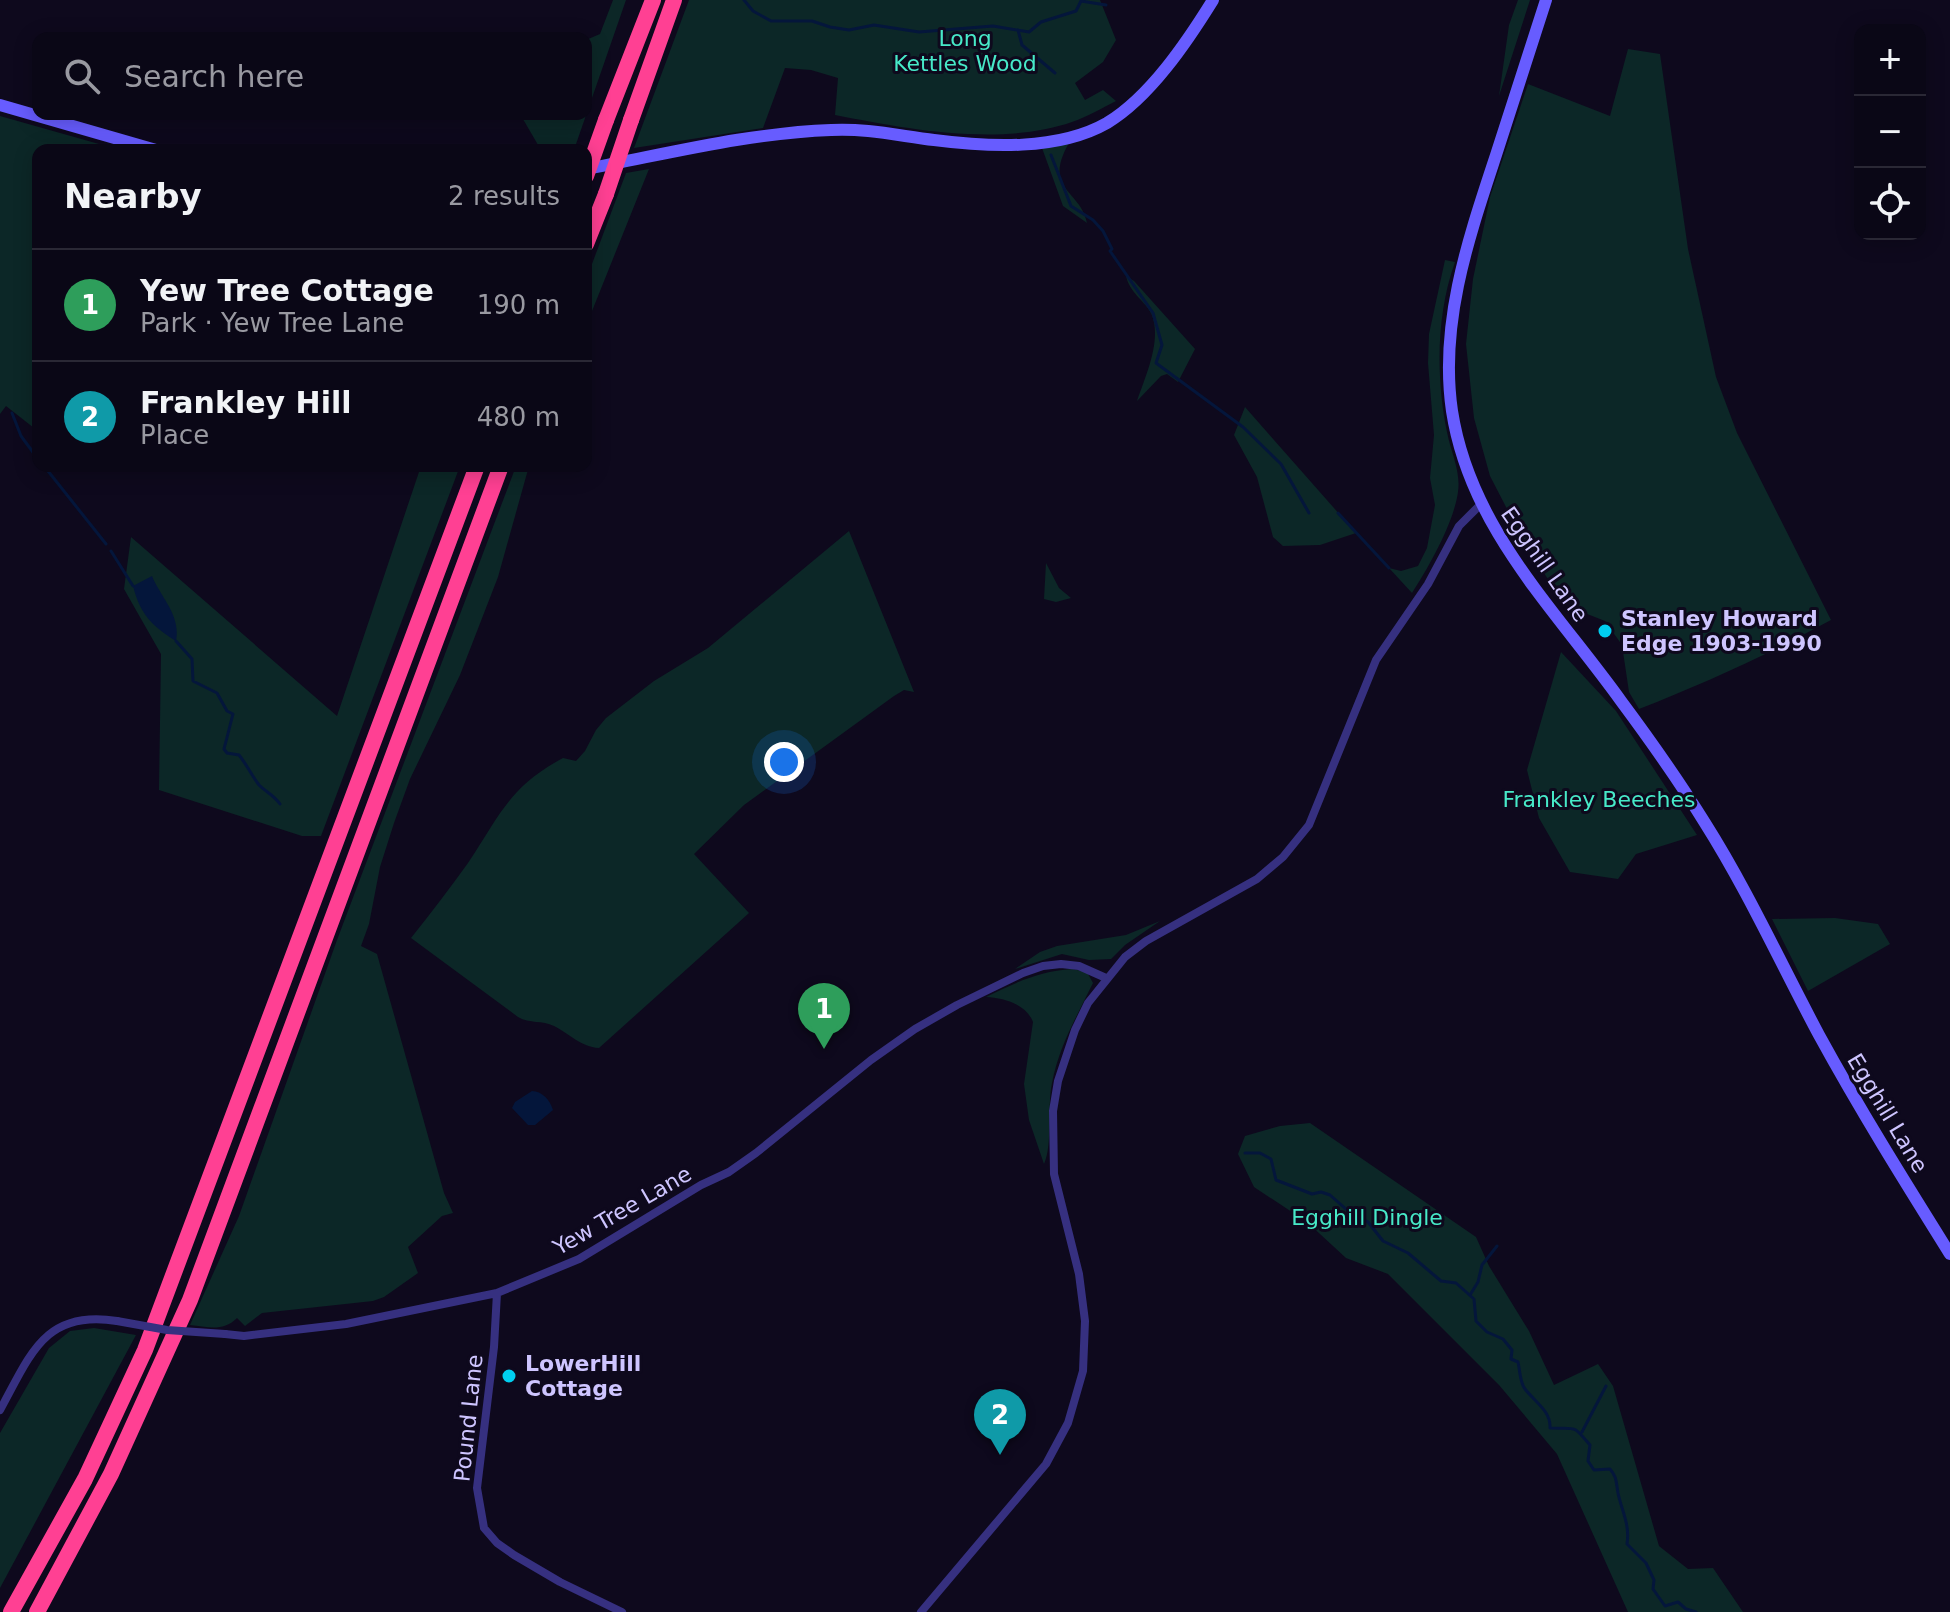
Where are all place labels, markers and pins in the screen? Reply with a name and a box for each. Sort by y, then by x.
place label: Stanley Howard Edge 1903-1990 [1621,606,1822,656]
marker: Stanley Howard Edge 1903-1990 [1596,622,1614,640]
pin: 1 [798,983,850,1049]
place label: LowerHill Cottage [525,1351,641,1401]
marker: LowerHill Cottage [500,1367,518,1385]
pin: 2 [974,1389,1026,1455]

